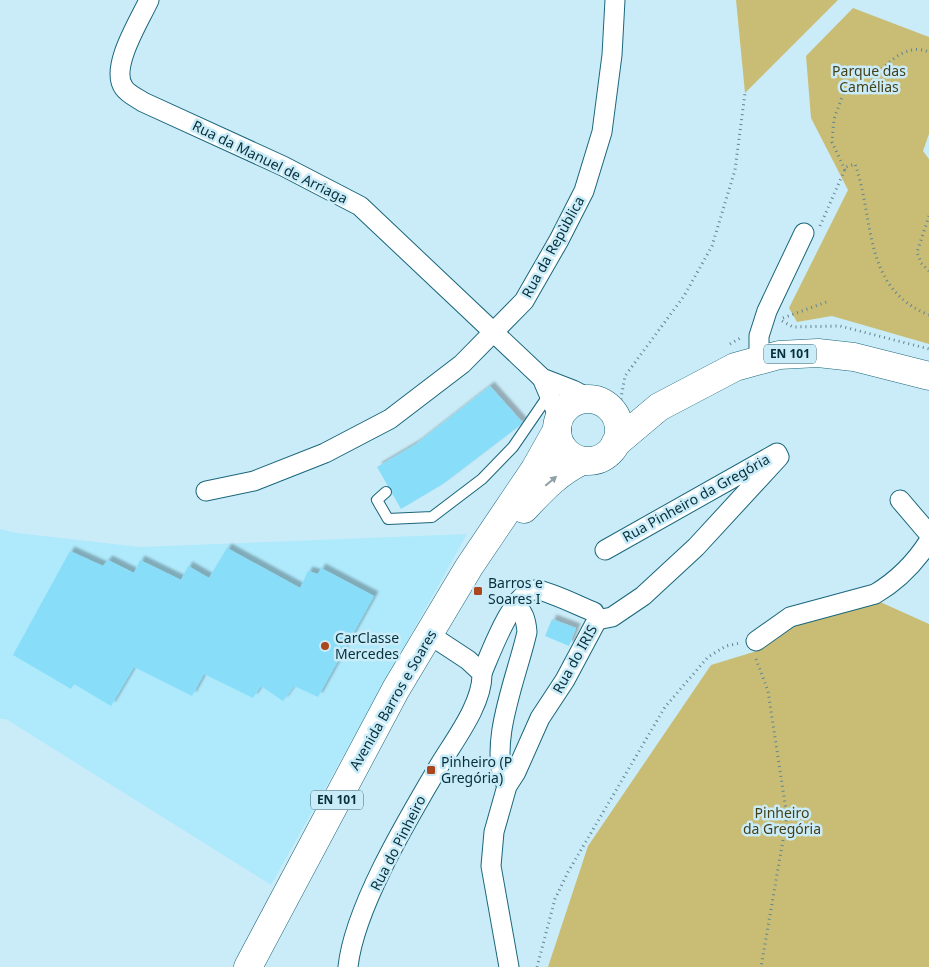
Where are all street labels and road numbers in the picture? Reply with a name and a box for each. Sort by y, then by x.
street label: Rua da Manuel de Arriaga [189,116,351,207]
street label: Rua da Repùblica [517,193,588,301]
road number: EN 101 [764,344,816,364]
street label: Rua Pinheiro da Gregória [619,449,773,546]
street label: Rua do IRIS [548,621,601,696]
street label: Avenida Barros e Soares [345,626,441,773]
road number: EN 101 [311,790,363,810]
street label: Rua do Pinheiro [365,792,430,894]

